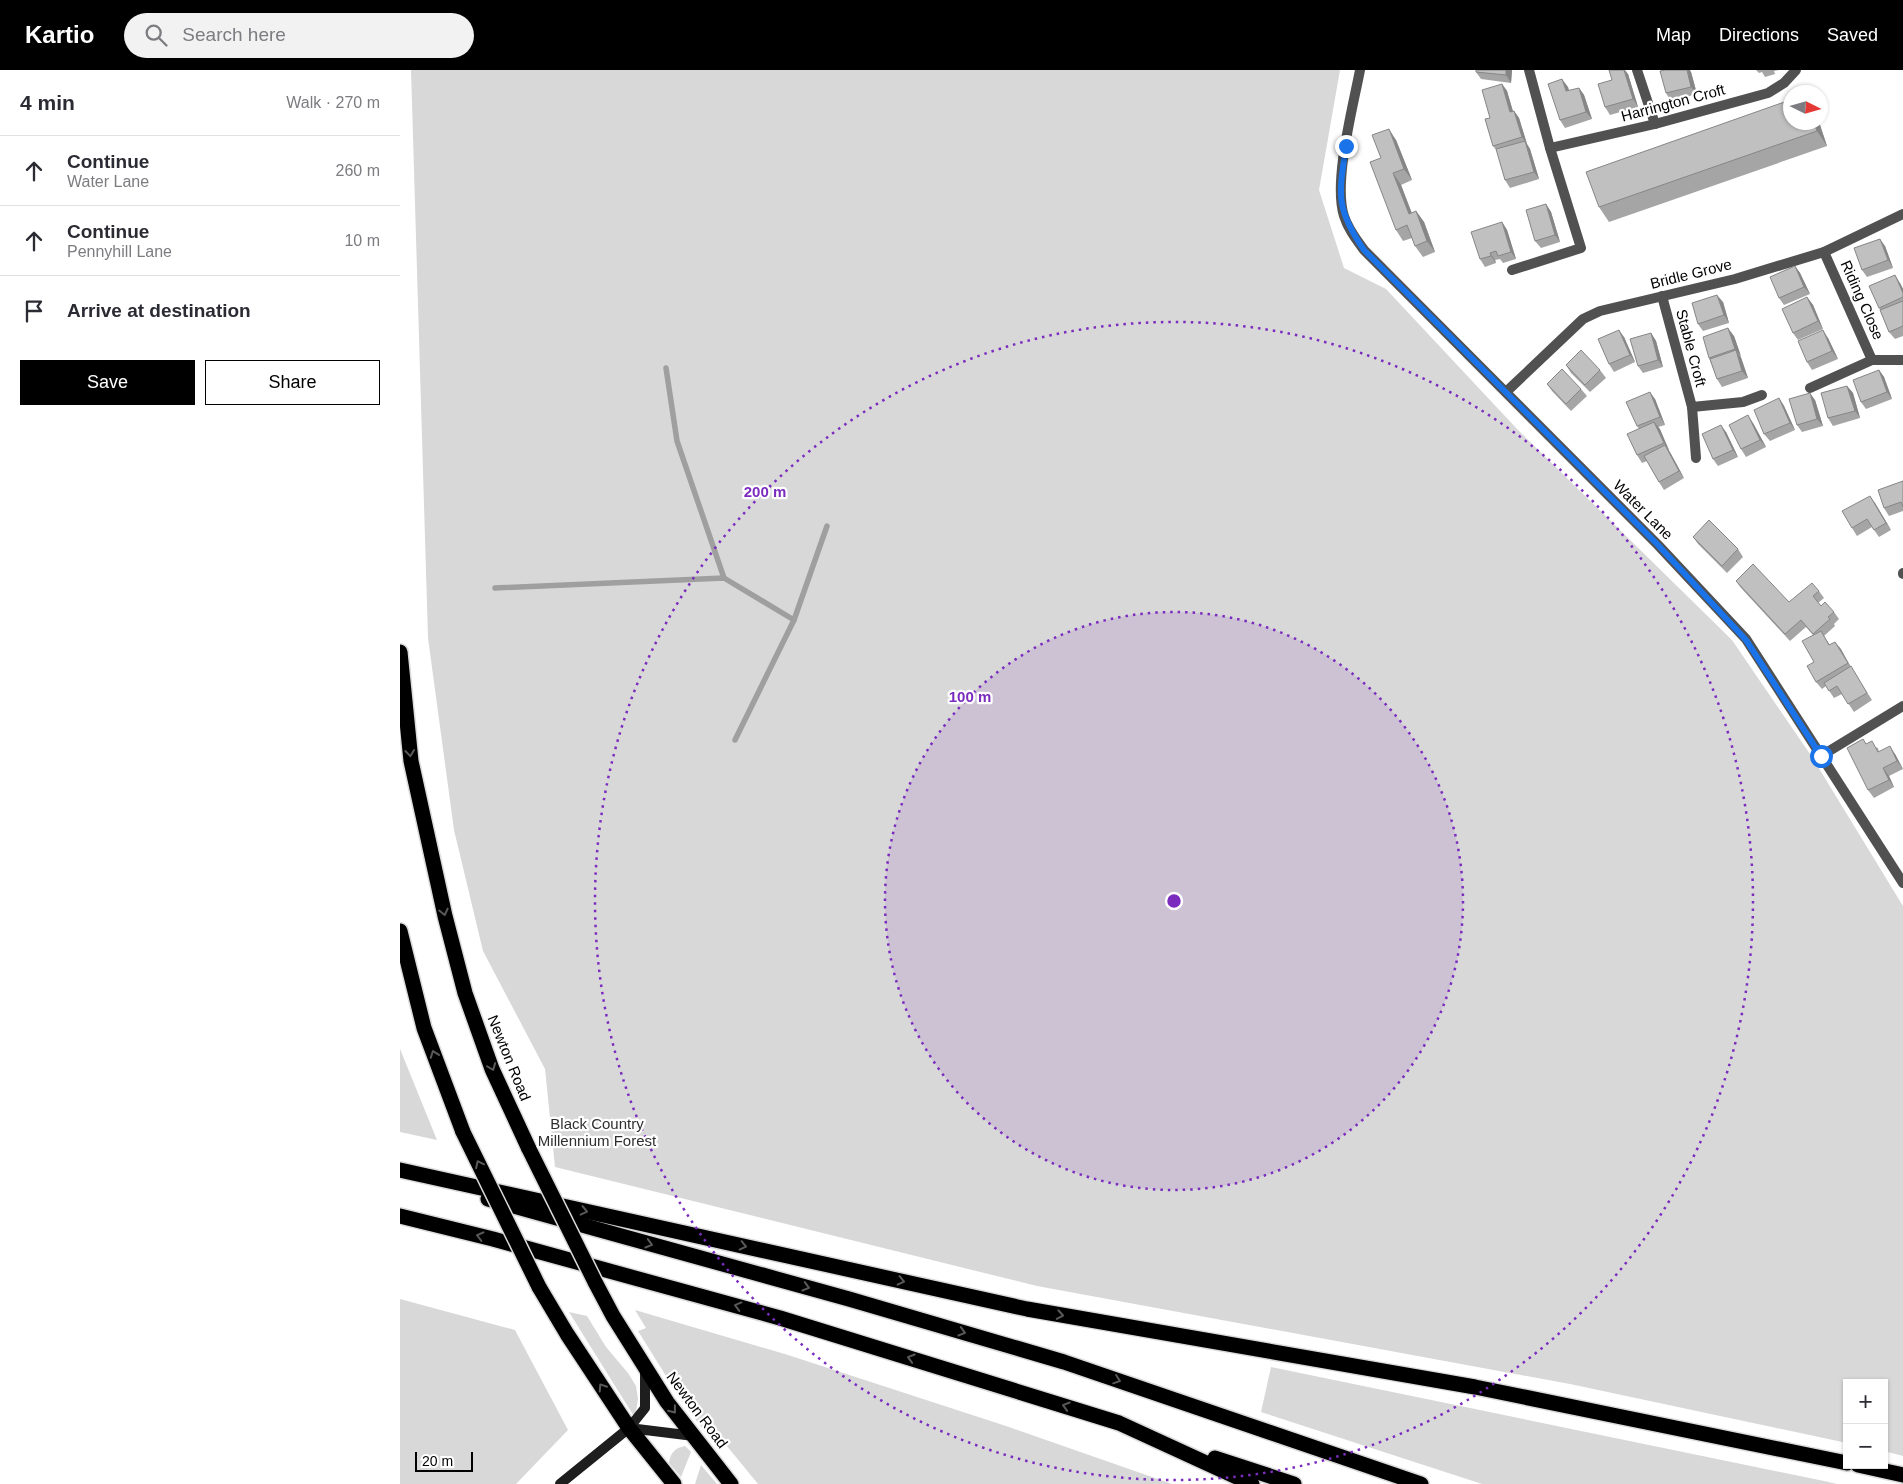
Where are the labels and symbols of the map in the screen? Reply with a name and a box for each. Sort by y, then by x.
street label: Harrington Croft [1619,80,1727,125]
north arrow [1783,85,1828,130]
route end [1335,135,1358,158]
street label: Bridle Grove [1648,255,1733,292]
street label: Riding Close [1837,257,1888,342]
street label: Stable Croft [1673,307,1710,389]
street label: Water Lane [1610,476,1677,543]
text: 200 m [744,483,786,500]
text: 100 m [949,688,991,705]
route start [1810,745,1833,768]
one-way arrow [405,749,416,757]
centre of rings [1165,892,1183,910]
one-way arrow [438,908,449,916]
street label: Newton Road [485,1012,534,1103]
one-way arrow [430,1050,440,1059]
one-way arrow [486,1062,496,1071]
park label: Black Country Millennium Forest [538,1115,657,1149]
one-way arrow [475,1161,485,1170]
one-way arrow [580,1205,589,1216]
one-way arrow [476,1231,485,1242]
one-way arrow [645,1238,653,1248]
one-way arrow [738,1240,747,1251]
one-way arrow [897,1276,906,1286]
one-way arrow [801,1282,809,1292]
one-way arrow [735,1302,743,1312]
one-way arrow [1056,1310,1065,1320]
one-way arrow [957,1327,966,1337]
one-way arrow [907,1354,915,1364]
street label: Newton Road [663,1368,732,1451]
one-way arrow [1113,1374,1121,1384]
one-way arrow [599,1384,608,1393]
one-way arrow [1062,1402,1070,1412]
one-way arrow [668,1404,676,1413]
scale bar [415,1449,472,1472]

